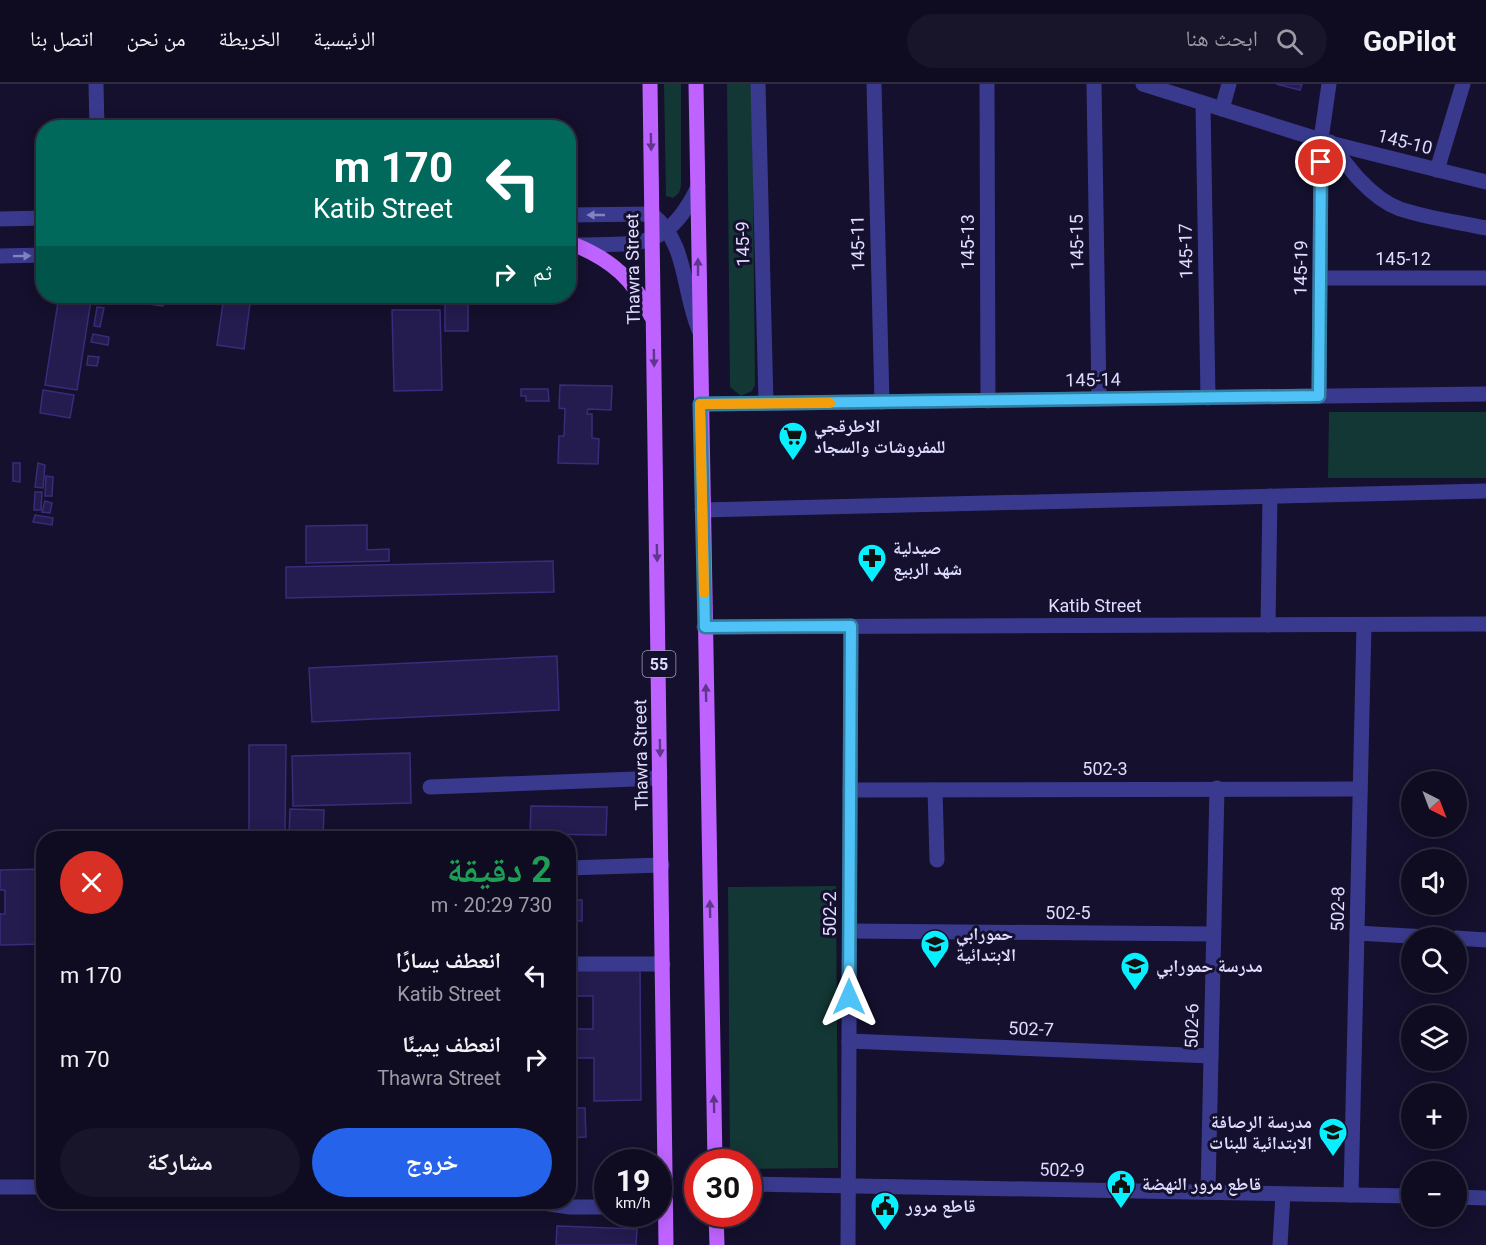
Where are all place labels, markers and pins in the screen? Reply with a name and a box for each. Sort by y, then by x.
pin [1295,136,1346,187]
place label: الاطرقجي للمفروشات والسجاد [814,415,945,457]
supermarket icon: الاطرقجي للمفروشات والسجاد [777,420,809,462]
place label: صيدلية شهد الربيع [893,537,962,581]
pharmacy icon: صيدلية شهد الربيع [856,542,888,584]
place label: حمورابي الابتدائية [956,923,1016,966]
school or university icon: حمورابي الابتدائية [919,928,951,970]
school or university icon: مدرسة حمورابي [1119,950,1151,992]
place label: مدرسة حمورابي [1156,955,1263,980]
place label: مدرسة الرصافة الابتدائية للبنات [1209,1111,1312,1154]
school or university icon: مدرسة الرصافة الابتدائية للبنات [1317,1116,1349,1158]
public building icon: قاطع مرور النهضة [1105,1168,1137,1210]
place label: قاطع مرور النهضة [1142,1173,1261,1196]
public building icon: قاطع مرور [869,1190,901,1232]
place label: قاطع مرور [905,1195,976,1218]

